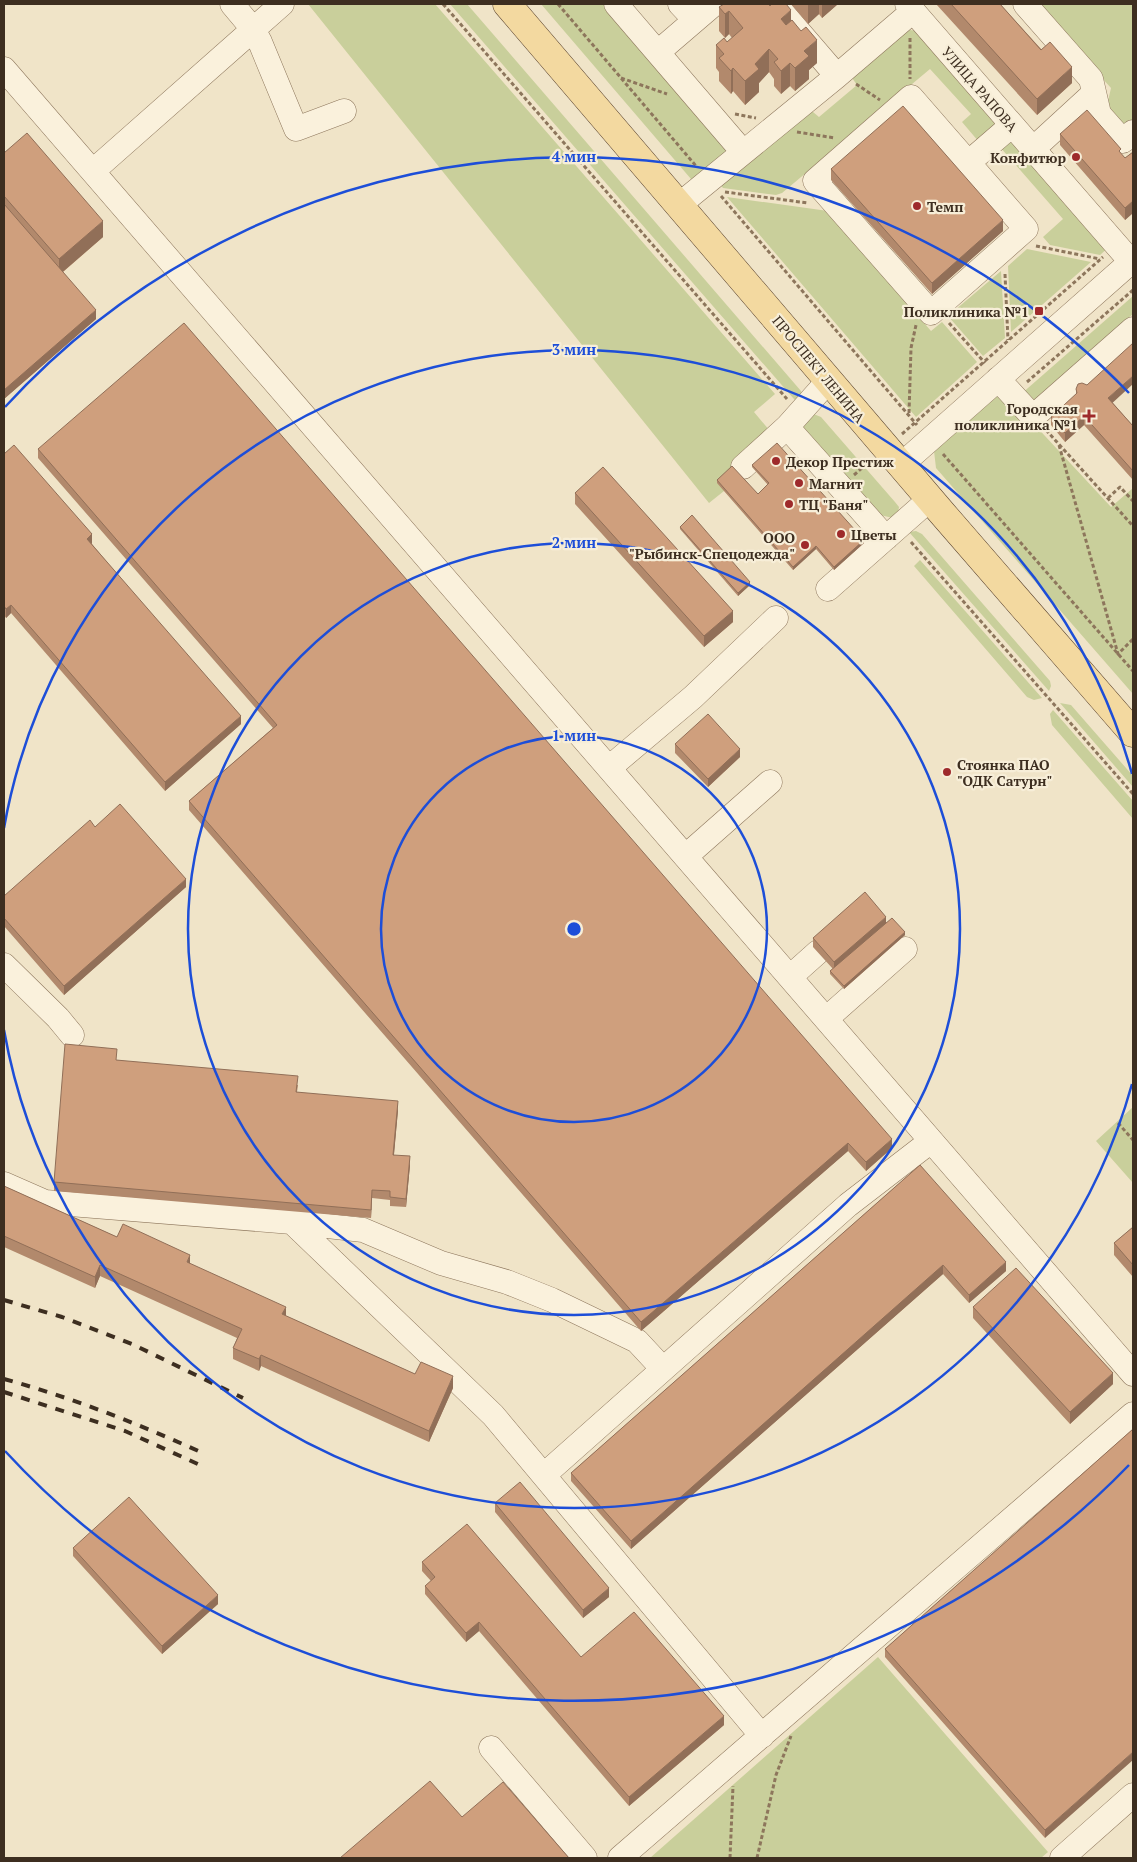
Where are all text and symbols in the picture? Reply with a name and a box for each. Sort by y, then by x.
street label: УЛИЦА РАПОВА [938,43,1022,136]
text: 4 мин [552,146,596,166]
place label: Конфитюр [990,148,1066,167]
marker: Конфитюр [1070,151,1082,163]
place label: Темп [927,197,963,216]
marker: Темп [911,200,923,212]
place label: Поликлиника №1 [904,302,1029,321]
marker: Поликлиника №1 [1033,305,1045,317]
street label: ПРОСПЕКТ ЛЕНИНА [769,311,870,427]
text: 3 мин [552,339,596,359]
place label: Городская поликлиника №1 [954,399,1078,434]
marker: Городская поликлиника №1 [1082,409,1096,423]
place label: Декор Престиж [786,452,895,471]
marker: Декор Престиж [770,455,782,467]
place label: Магнит [809,474,863,493]
marker: Магнит [793,477,805,489]
place label: ТЦ "Баня" [799,495,868,514]
marker: ТЦ "Баня" [783,498,795,510]
place label: Цветы [851,525,897,544]
place label: ООО "Рыбинск-Спецодежда" [629,528,795,563]
marker: Цветы [835,528,847,540]
text: 2 мин [552,532,596,552]
marker: ООО "Рыбинск-Спецодежда" [799,539,811,551]
text: 1 мин [552,725,596,745]
place label: Стоянка ПАО "ОДК Сатурн" [957,755,1052,790]
marker: Стоянка ПАО "ОДК Сатурн" [941,766,953,778]
centre of rings [565,920,583,938]

